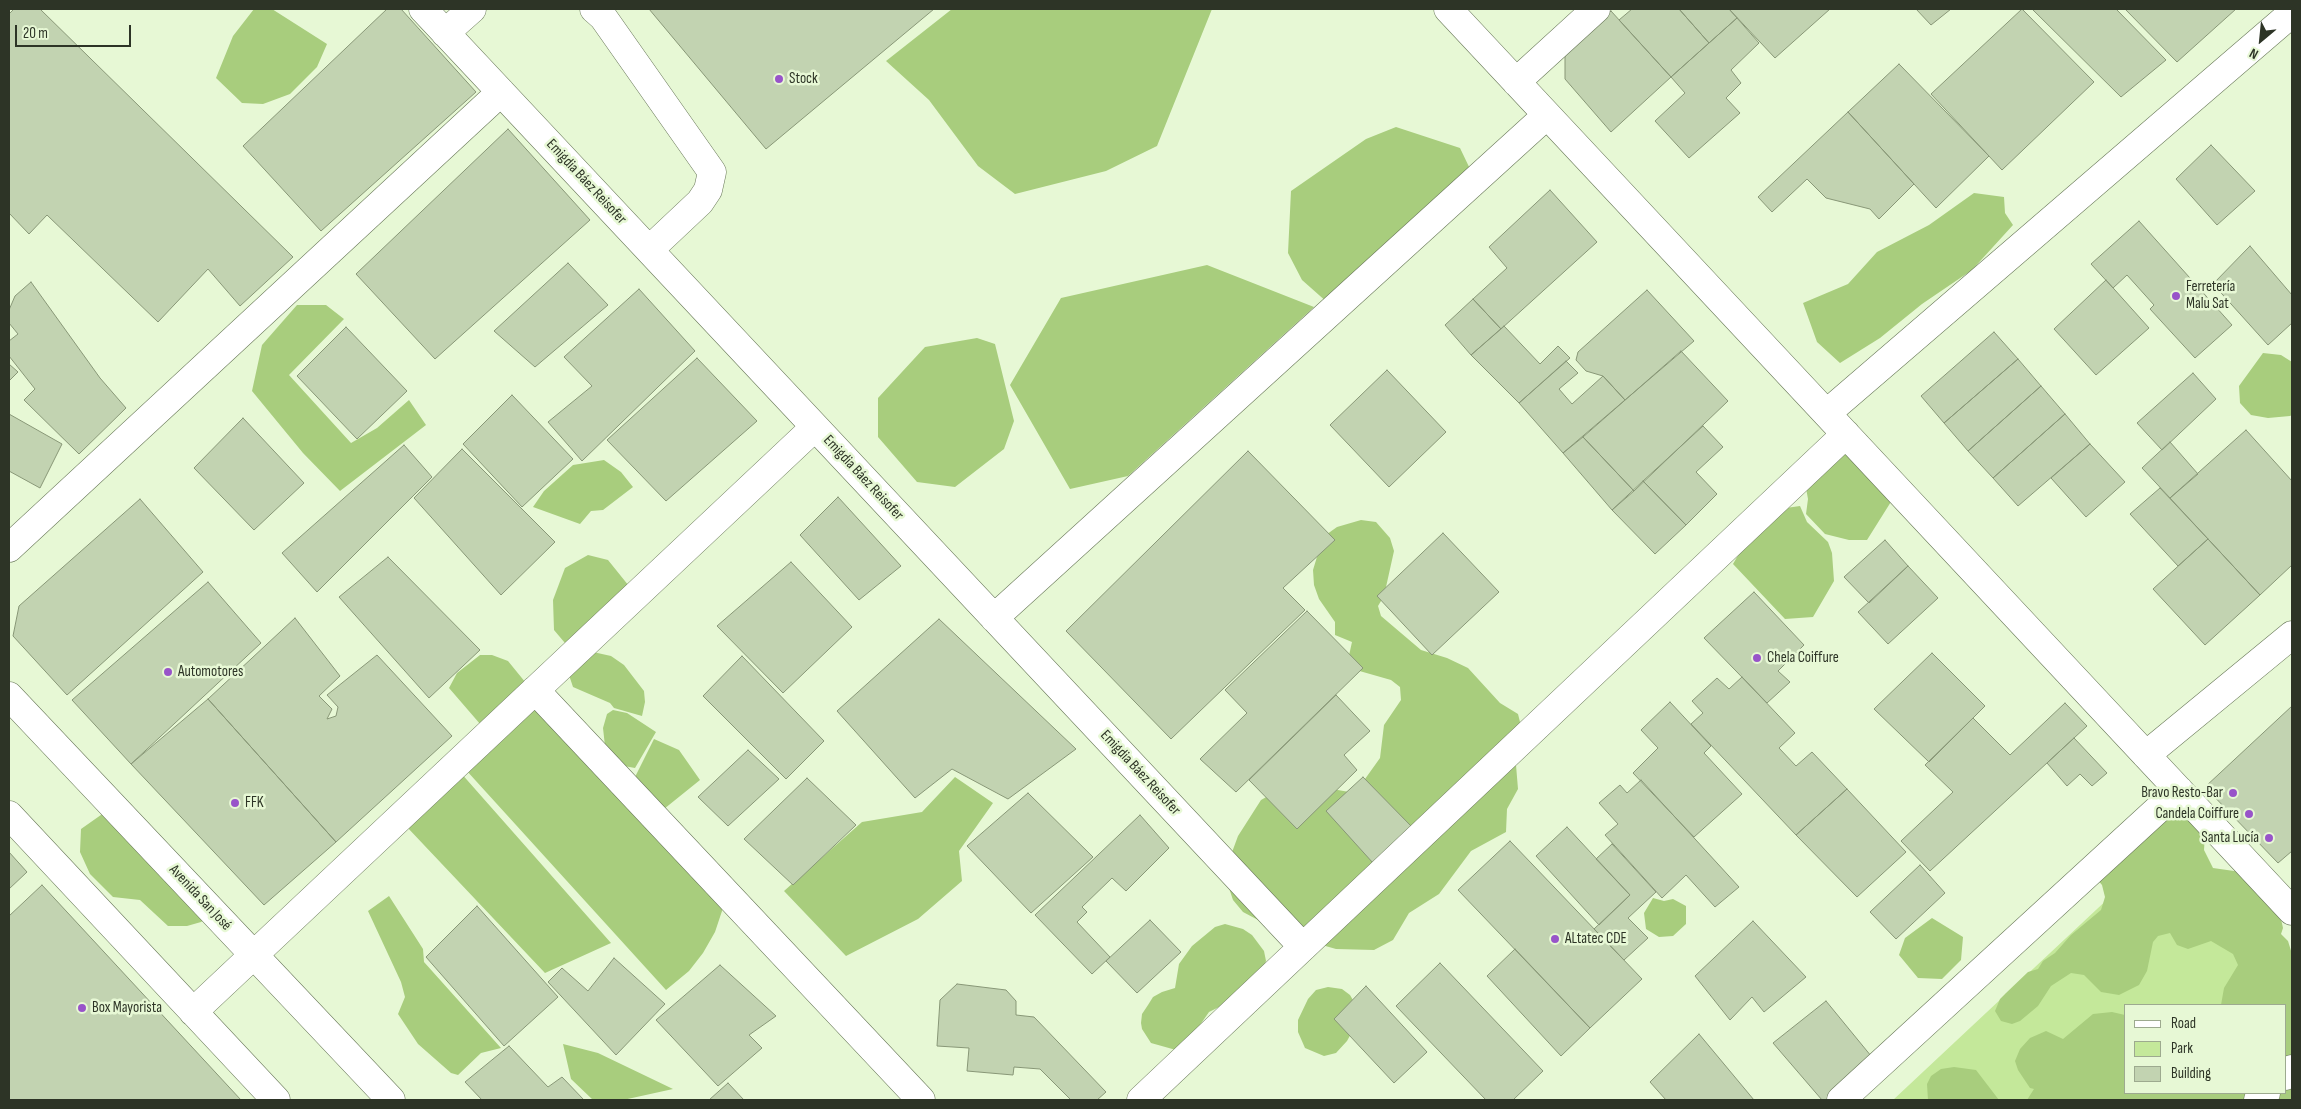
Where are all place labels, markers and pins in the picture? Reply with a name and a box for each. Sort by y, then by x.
place label: Stock [789,70,818,88]
marker: Stock [773,73,785,85]
place label: Ferretería Malu Sat [2186,278,2235,313]
marker: Ferretería Malu Sat [2170,290,2182,302]
place label: Chela Coiffure [1767,649,1839,667]
marker: Chela Coiffure [1751,652,1763,664]
place label: Automotores [178,663,243,681]
marker: Automotores [162,666,174,678]
place label: Bravo Resto-Bar [2141,784,2223,802]
marker: Bravo Resto-Bar [2227,787,2239,799]
place label: FFK [245,794,264,812]
marker: FFK [229,797,241,809]
place label: Candela Coiffure [2155,805,2239,823]
marker: Candela Coiffure [2243,808,2255,820]
place label: Santa Lucía [2201,829,2259,847]
marker: Santa Lucía [2263,832,2275,844]
place label: ALtatec CDE [1565,930,1627,948]
marker: ALtatec CDE [1549,933,1561,945]
place label: Box Mayorista [92,999,162,1017]
marker: Box Mayorista [76,1002,88,1014]

